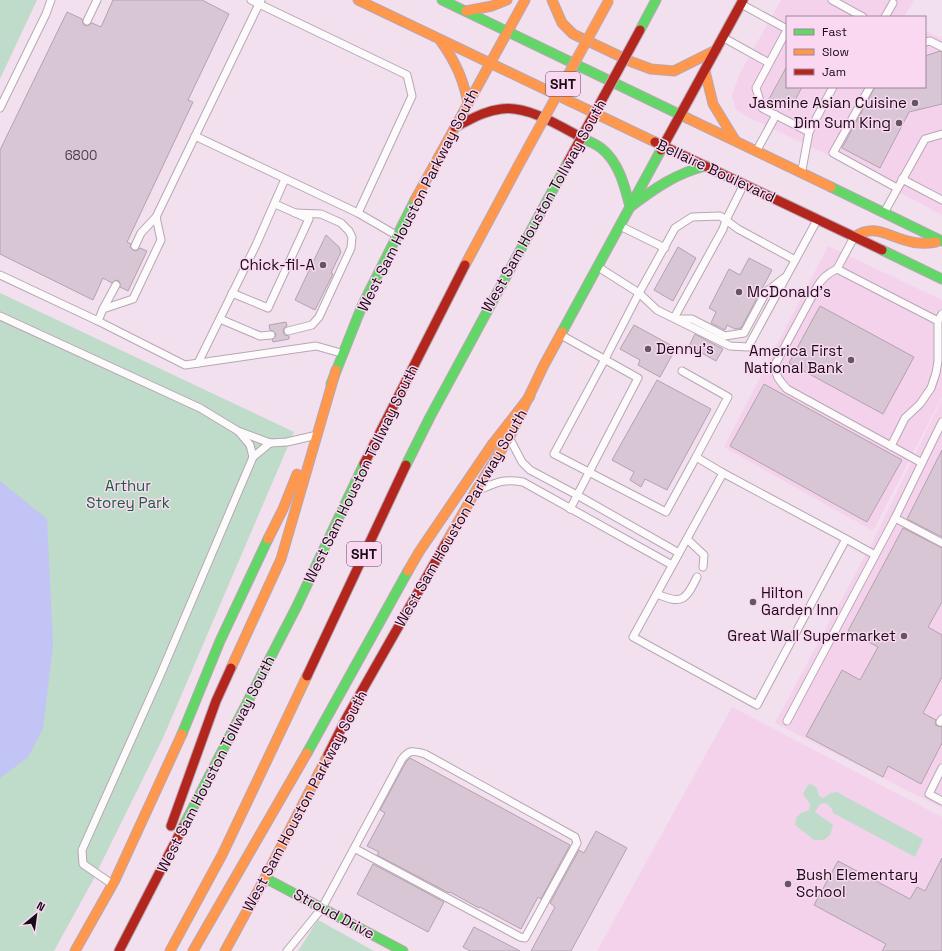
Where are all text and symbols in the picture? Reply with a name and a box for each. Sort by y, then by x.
legend [786,16,926,88]
text: Fast [822,24,847,40]
text: Slow [822,44,849,60]
text: Jam [822,64,846,80]
road number: SHT [546,72,580,96]
street label: West Sam Houston Parkway South [353,85,482,315]
place label: Jasmine Asian Cuisine [749,93,907,112]
street label: West Sam Houston Tollway South [477,96,610,316]
marker: Jasmine Asian Cuisine [910,98,920,108]
place label: Dim Sum King [794,113,891,132]
marker: Dim Sum King [894,118,904,128]
street label: Bellaire Boulevard [654,135,779,206]
house number: 6800 [65,147,97,164]
place label: Chick-fil-A [240,255,316,274]
marker: Chick-fil-A [318,260,328,270]
place label: McDonald's [747,282,831,301]
marker: McDonald's [734,287,744,297]
place label: Denny's [656,339,714,358]
place label: America First National Bank [744,341,843,377]
marker: Denny's [643,344,653,354]
marker: America First National Bank [846,355,856,365]
street label: West Sam Houston Tollway South [299,362,422,586]
street label: West Sam Houston Parkway South [390,406,531,630]
park label: Arthur Storey Park [86,476,170,512]
road number: SHT [347,542,381,566]
place label: Hilton Garden Inn [761,583,839,619]
marker: Hilton Garden Inn [748,597,758,607]
place label: Great Wall Supermarket [727,626,896,645]
marker: Great Wall Supermarket [899,631,909,641]
street label: West Sam Houston Tollway South [153,652,279,875]
street label: West Sam Houston Parkway South [238,687,371,915]
place label: Bush Elementary School [796,865,918,901]
marker: Bush Elementary School [783,879,793,889]
street label: Stroud Drive [290,884,378,943]
north arrow [16,895,56,935]
text: N [34,898,47,914]

